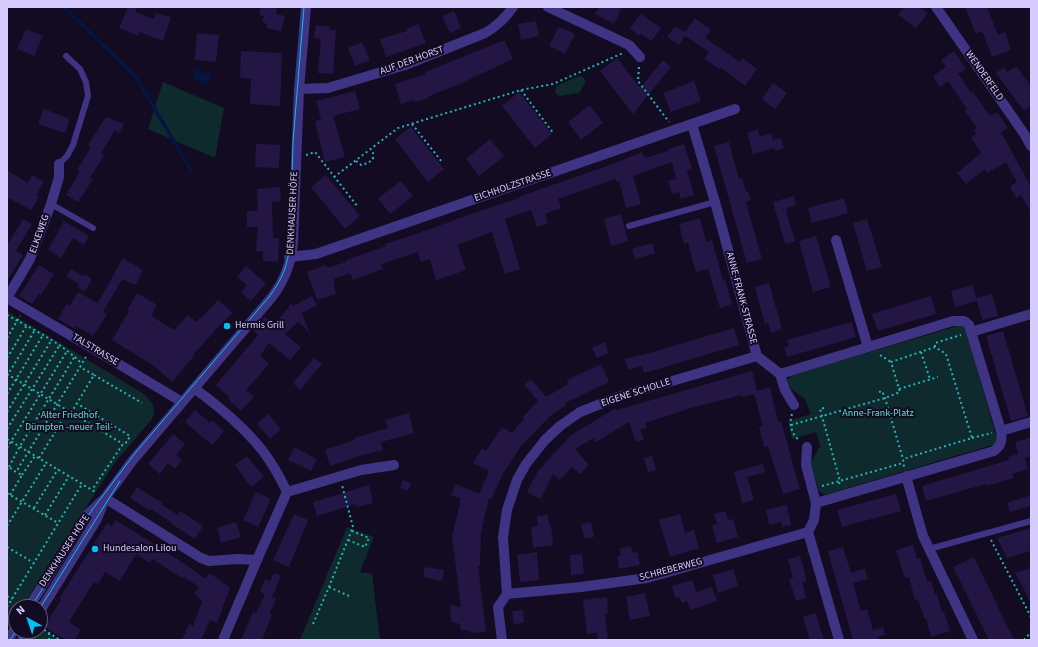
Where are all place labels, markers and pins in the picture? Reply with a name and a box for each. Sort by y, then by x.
place label: Hermis Grill [235,320,284,332]
marker: Hermis Grill [222,321,232,331]
place label: Hundesalon Lilou [103,543,176,555]
marker: Hundesalon Lilou [90,544,100,554]

